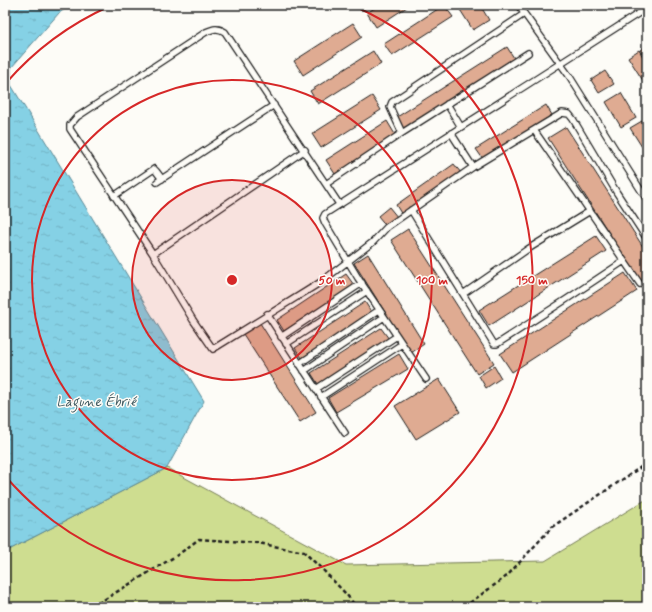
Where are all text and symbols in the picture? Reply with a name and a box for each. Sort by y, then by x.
centre of rings [225,273,239,287]
text: 50 m [319,273,346,289]
text: 100 m [416,273,449,289]
text: 150 m [516,273,548,289]
water label: Lagune Ébrié [56,392,137,413]

